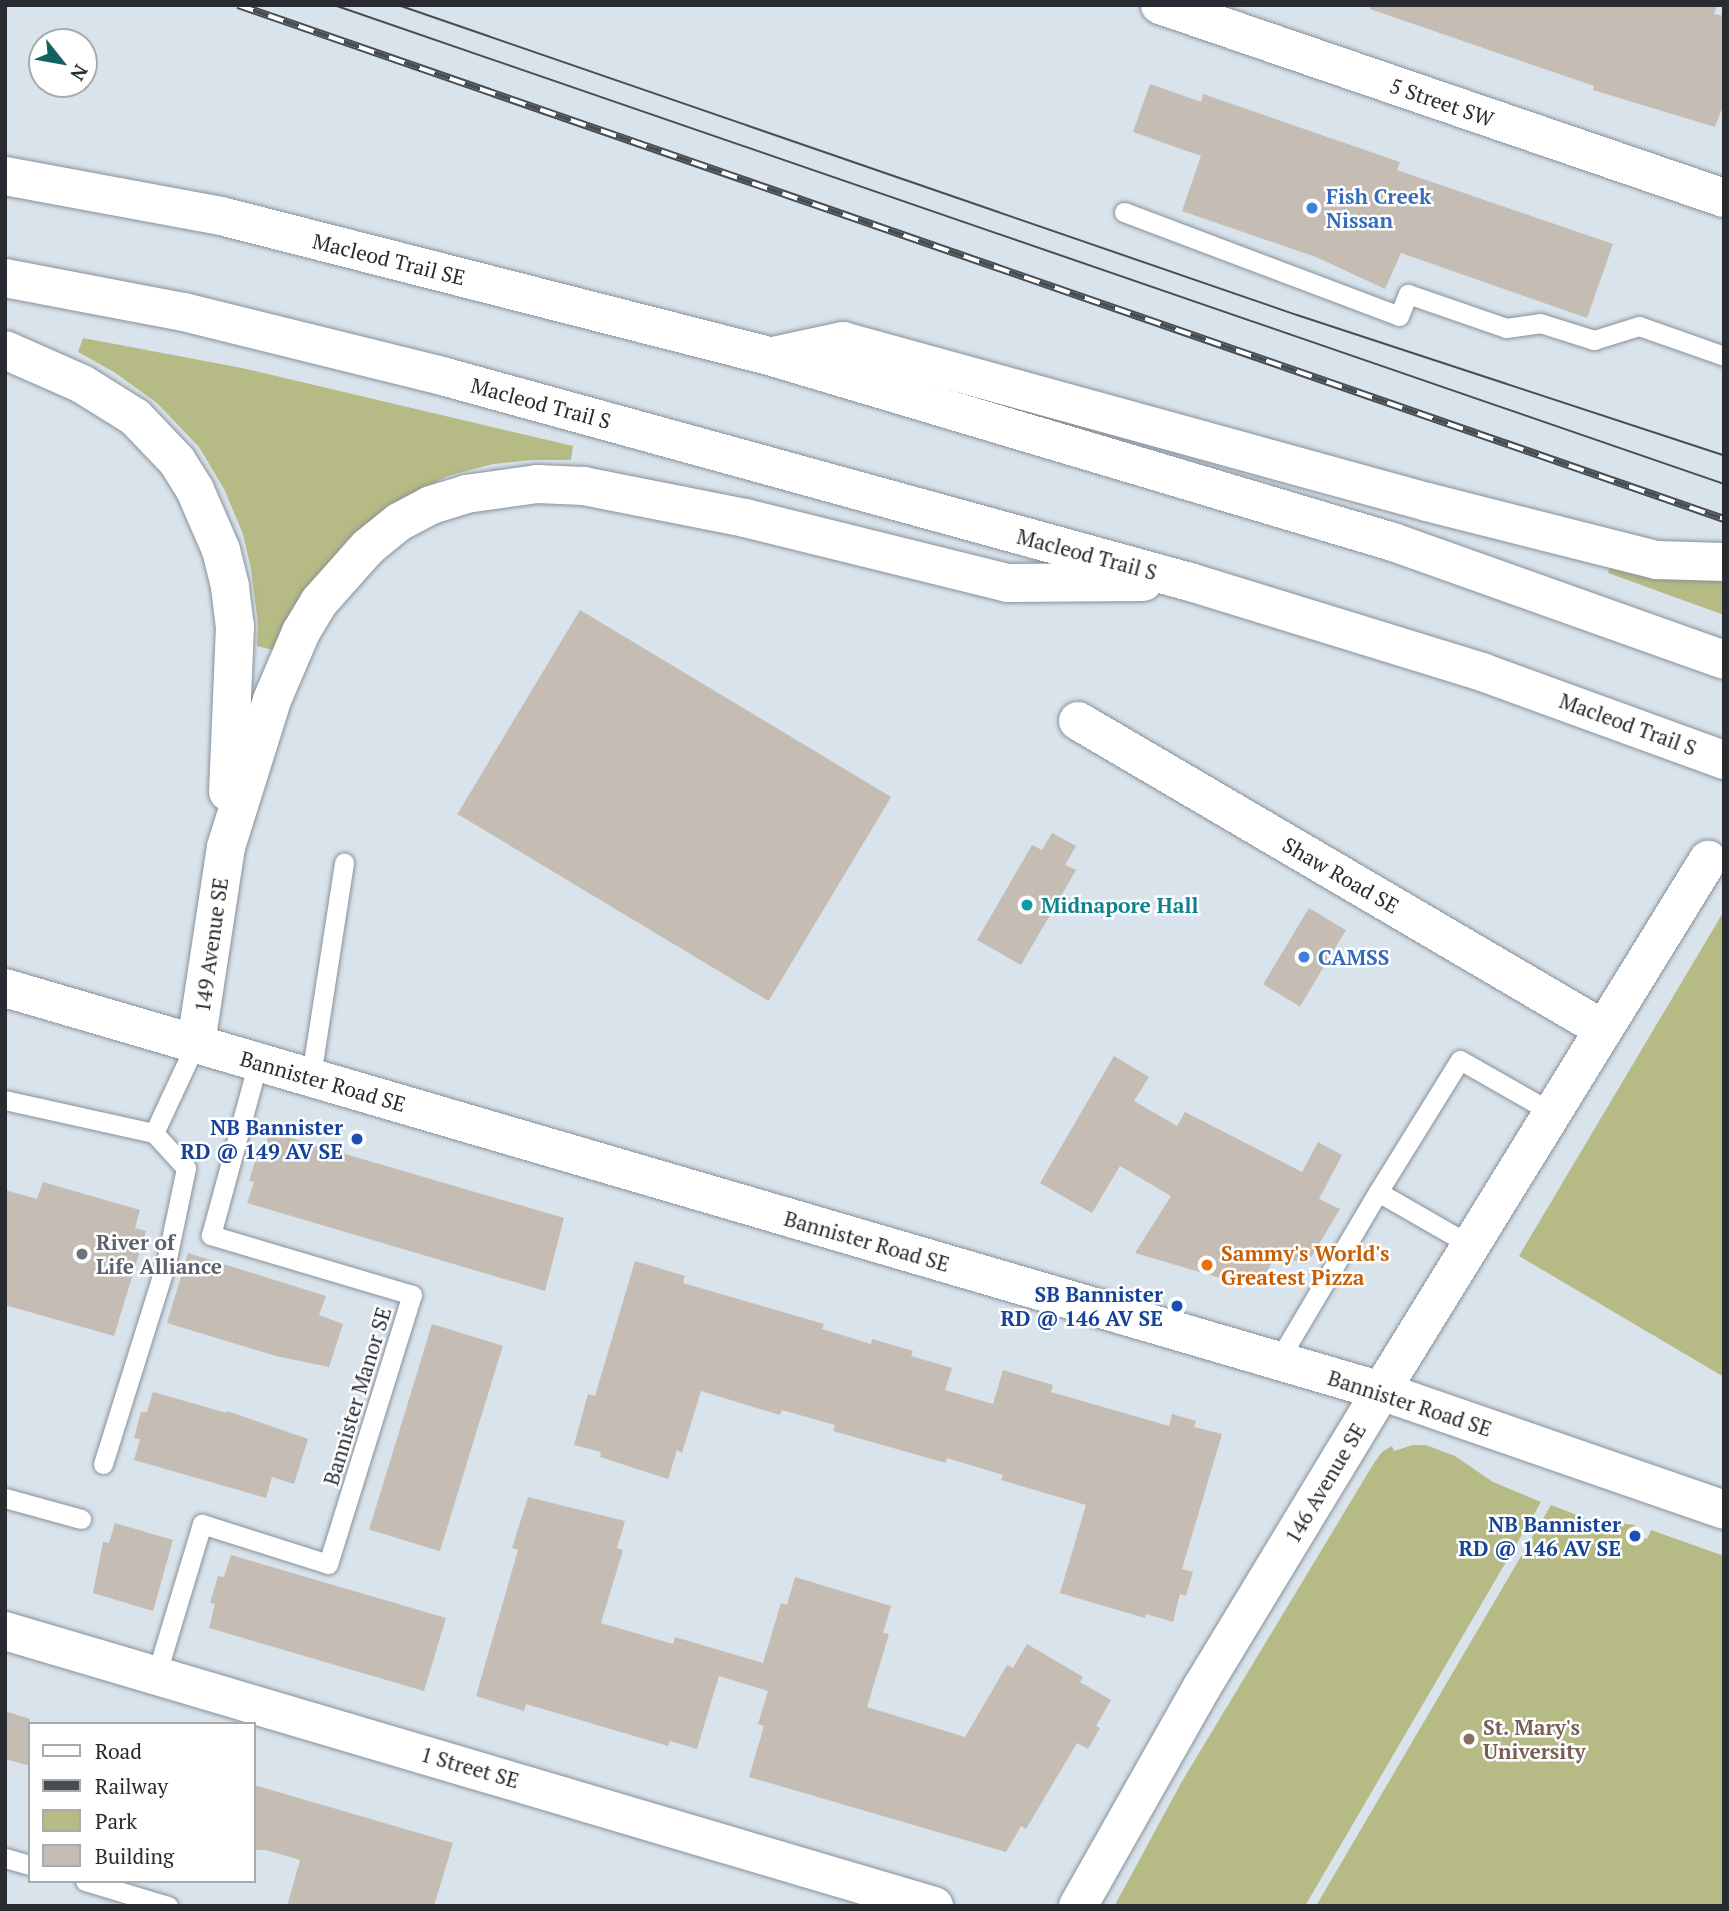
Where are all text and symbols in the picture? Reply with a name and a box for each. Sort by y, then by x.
north arrow [28,28,98,98]
text: N [65,60,94,86]
street label: 5 Street SW [1387,72,1497,132]
place label: Fish Creek Nissan [1326,183,1431,233]
marker: Fish Creek Nissan [1304,200,1320,216]
street label: Macleod Trail SE [310,228,468,290]
street label: Macleod Trail S [468,372,614,434]
street label: Macleod Trail S [1014,523,1160,585]
street label: Macleod Trail S [1556,688,1700,760]
street label: Shaw Road SE [1278,832,1404,918]
street label: 149 Avenue SE [189,876,233,1014]
place label: Midnapore Hall [1041,892,1198,918]
marker: Midnapore Hall [1019,897,1035,913]
place label: CAMSS [1318,944,1389,970]
marker: CAMSS [1296,949,1312,965]
street label: Bannister Road SE [237,1045,409,1117]
place label: NB Bannister RD @ 149 AV SE [180,1114,343,1164]
marker: NB Bannister RD @ 149 AV SE [349,1131,365,1147]
street label: Bannister Road SE [781,1205,953,1277]
place label: River of Life Alliance [96,1229,222,1279]
place label: Sammy's World's Greatest Pizza [1221,1240,1390,1290]
marker: River of Life Alliance [74,1246,90,1262]
marker: Sammy's World's Greatest Pizza [1199,1257,1215,1273]
place label: SB Bannister RD @ 146 AV SE [1000,1281,1163,1331]
marker: SB Bannister RD @ 146 AV SE [1169,1298,1185,1314]
street label: Bannister Manor SE [318,1304,396,1488]
street label: Bannister Road SE [1325,1365,1495,1441]
street label: 146 Avenue SE [1279,1418,1371,1548]
place label: NB Bannister RD @ 146 AV SE [1458,1511,1621,1561]
marker: NB Bannister RD @ 146 AV SE [1627,1528,1643,1544]
place label: St. Mary's University [1483,1714,1586,1764]
legend [28,1722,256,1883]
marker: St. Mary's University [1461,1731,1477,1747]
text: Road [95,1737,142,1765]
street label: 1 Street SE [418,1741,522,1793]
text: Railway [95,1772,168,1800]
text: Park [95,1807,137,1835]
text: Building [95,1842,174,1870]

